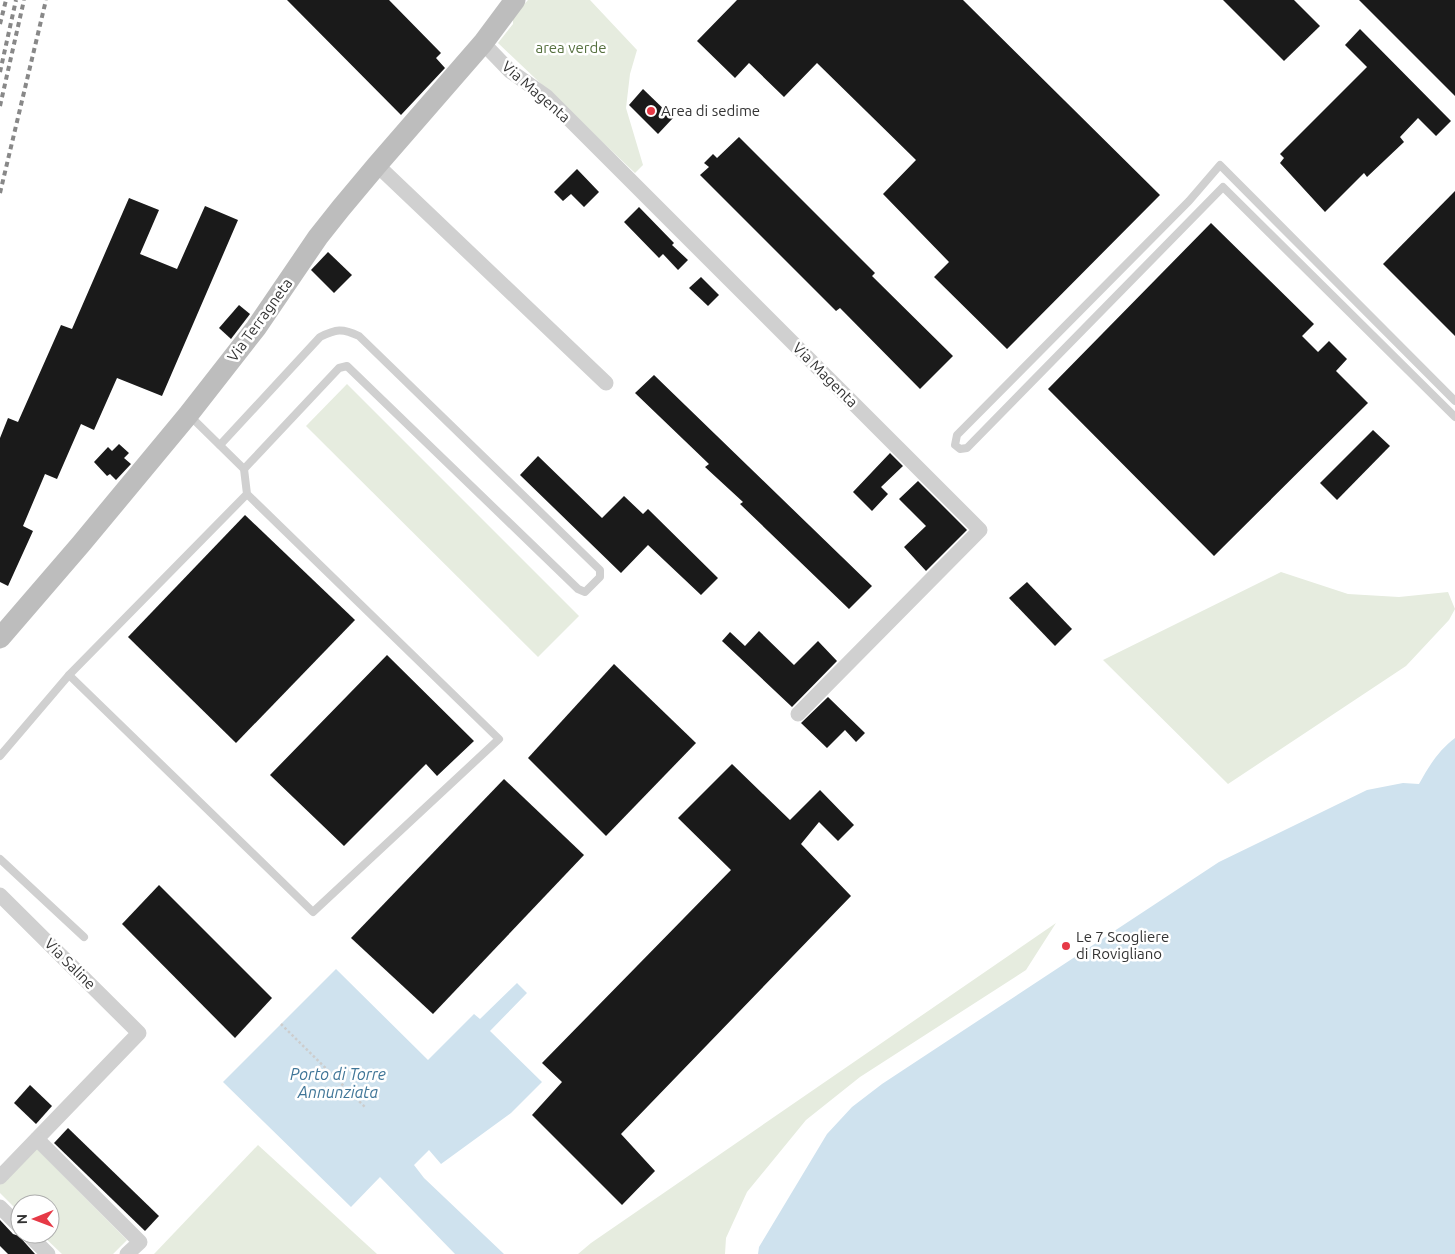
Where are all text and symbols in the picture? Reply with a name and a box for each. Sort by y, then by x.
park label: area verde [535,39,607,56]
street label: Via Magenta [499,57,574,126]
place label: Area di sedime [661,102,760,119]
marker: Area di sedime [645,105,657,117]
street label: Via Terragneta [224,275,296,365]
street label: Via Magenta [789,339,861,411]
place label: Le 7 Scogliere di Rovigliano [1076,928,1169,962]
street label: Via Saline [41,935,99,993]
marker: Le 7 Scogliere di Rovigliano [1060,940,1072,952]
water label: Porto di Torre Annunziata [290,1065,386,1101]
north arrow [10,1194,60,1244]
text: N [14,1214,30,1225]

